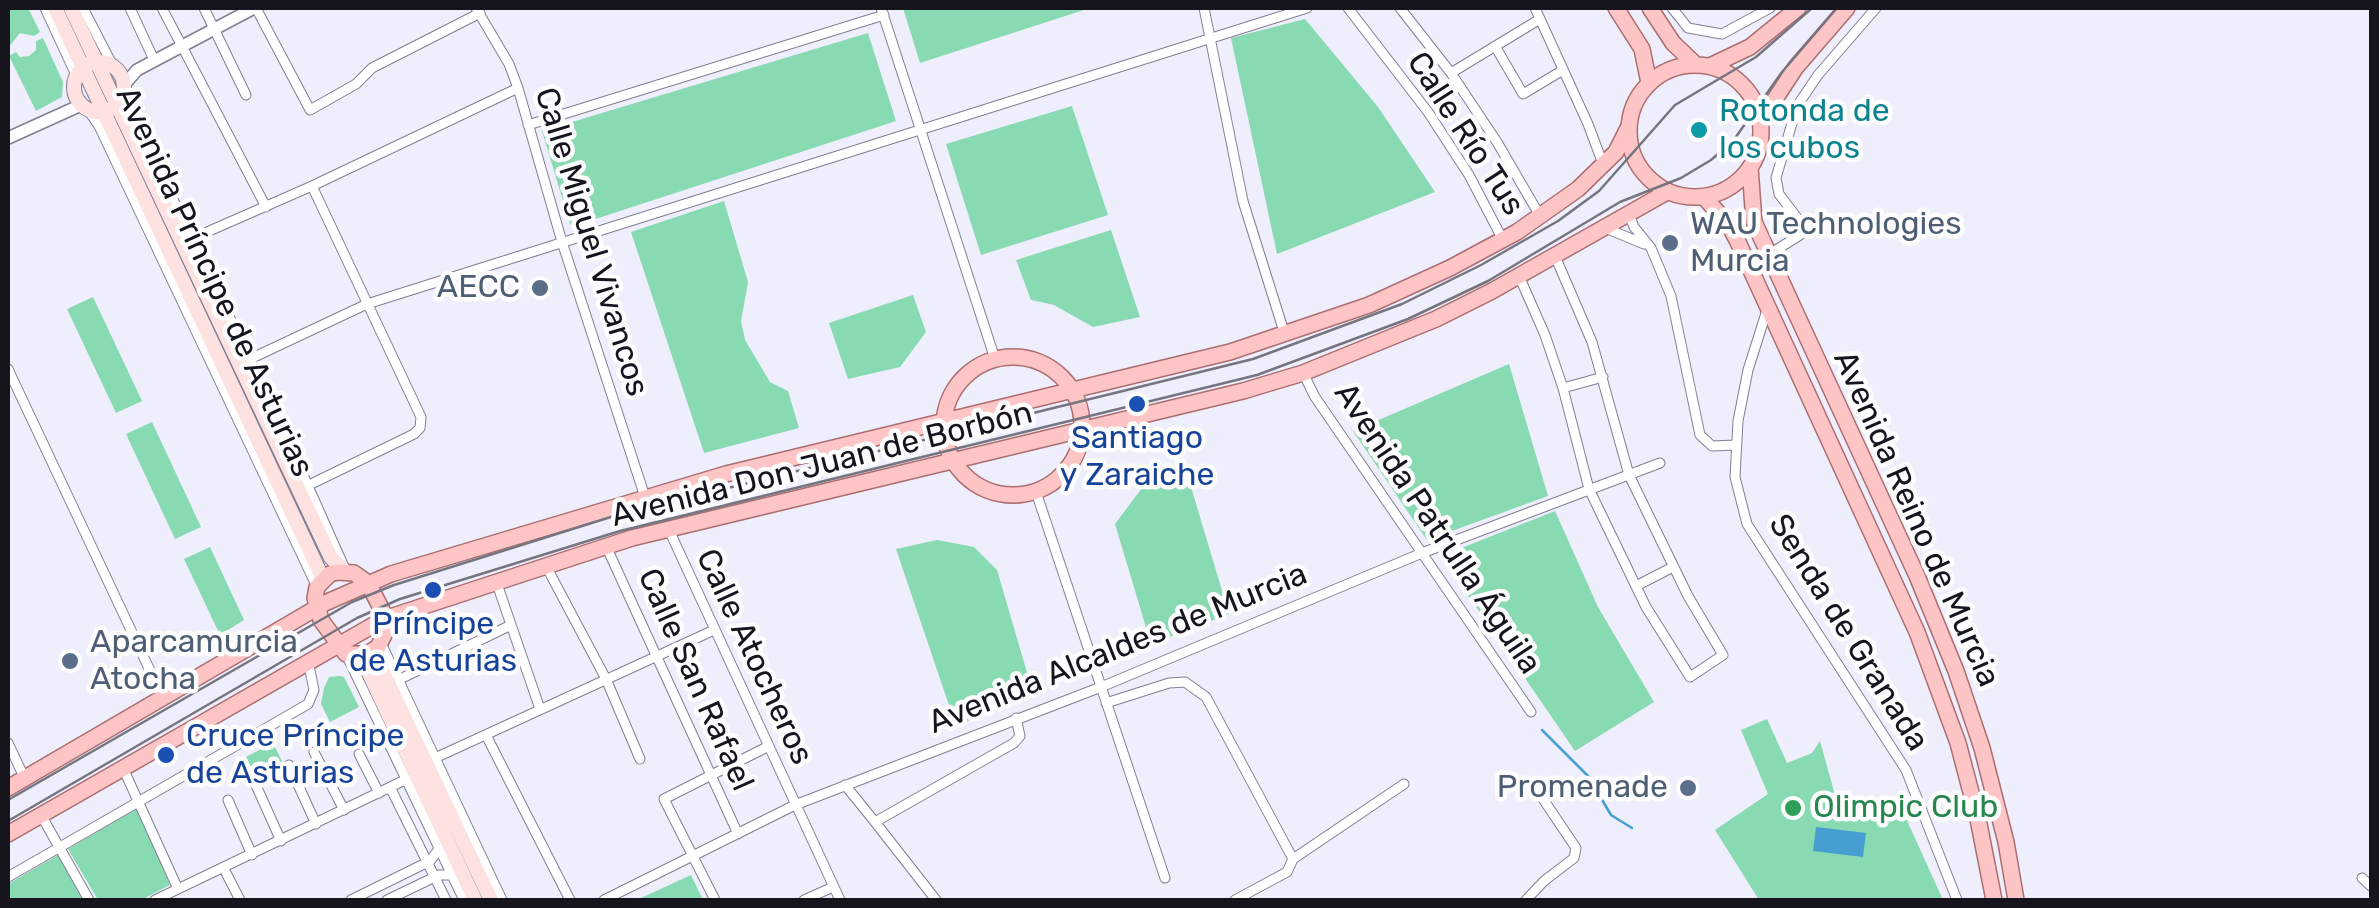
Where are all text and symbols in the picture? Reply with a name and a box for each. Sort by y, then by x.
street label: Calle Río Tus [1398,45,1532,223]
street label: Avenida Príncipe de Asturias [107,81,321,483]
street label: Calle Miguel Vivancos [526,83,656,401]
place label: Rotonda de los cubos [1719,93,1890,168]
marker: Rotonda de los cubos [1688,119,1710,141]
place label: WAU Technologies Murcia [1690,206,1962,281]
marker: WAU Technologies Murcia [1659,232,1681,254]
place label: AECC [437,269,520,307]
marker: AECC [529,277,551,299]
street label: Avenida Reino de Murcia [1825,345,2007,693]
street label: Avenida Patrulla Águila [1325,376,1549,682]
marker: Santiago y Zaraiche [1126,393,1148,415]
street label: Avenida Don Juan de Borbón [607,394,1037,536]
place label: Santiago y Zaraiche [1060,420,1214,495]
street label: Senda de Granada [1760,508,1936,758]
street label: Calle Atocheros [687,543,821,771]
street label: Avenida Alcaldes de Murcia [923,555,1313,743]
street label: Calle San Rafael [629,563,761,797]
marker: Príncipe de Asturias [422,579,444,601]
place label: Príncipe de Asturias [349,606,517,681]
place label: Aparcamurcia Atocha [90,624,298,699]
marker: Aparcamurcia Atocha [59,650,81,672]
place label: Cruce Príncipe de Asturias [186,718,404,793]
marker: Cruce Príncipe de Asturias [155,744,177,766]
place label: Promenade [1497,769,1668,807]
marker: Promenade [1677,777,1699,799]
place label: Olimpic Club [1813,789,1998,827]
marker: Olimpic Club [1782,797,1804,819]

